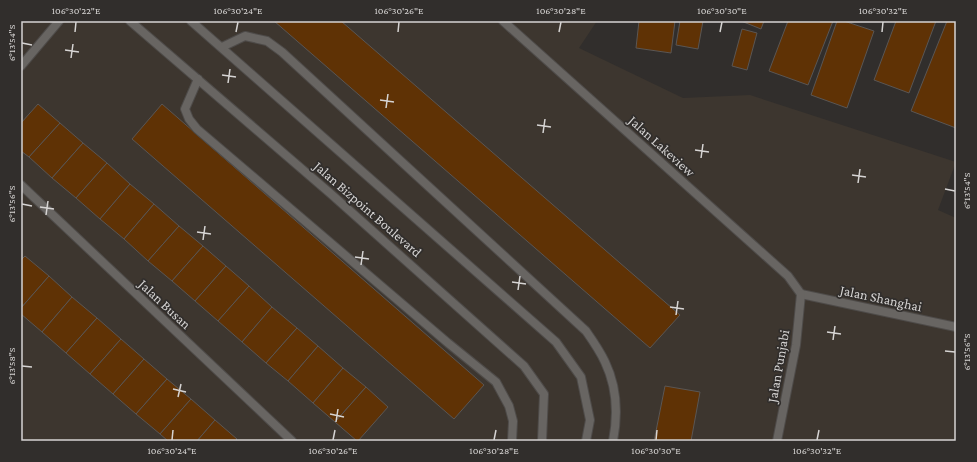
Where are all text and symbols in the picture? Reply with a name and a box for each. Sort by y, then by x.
text: 106°30'22"E [52,5,101,16]
text: 106°30'24"E [214,5,263,16]
text: 106°30'26"E [374,5,424,16]
text: 106°30'28"E [536,5,586,16]
text: 106°30'30"E [697,5,747,16]
text: 106°30'32"E [859,5,908,16]
text: 6°13'54"S [6,24,17,61]
street label: Jalan Lakeview [624,111,699,180]
street label: Jalan Bizpoint Boulevard [309,157,426,261]
text: 6°13'54"S [961,172,972,209]
text: 6°13'56"S [6,185,17,222]
street label: Jalan Busan [134,274,195,333]
street label: Jalan Shanghai [837,281,924,315]
street label: Jalan Punjabi [763,328,793,406]
text: 6°13'56"S [961,333,972,370]
text: 6°13'58"S [6,347,17,385]
text: 106°30'24"E [148,445,197,456]
text: 106°30'26"E [308,445,358,456]
text: 106°30'28"E [469,445,519,456]
text: 106°30'30"E [631,445,681,456]
text: 106°30'32"E [793,445,842,456]

